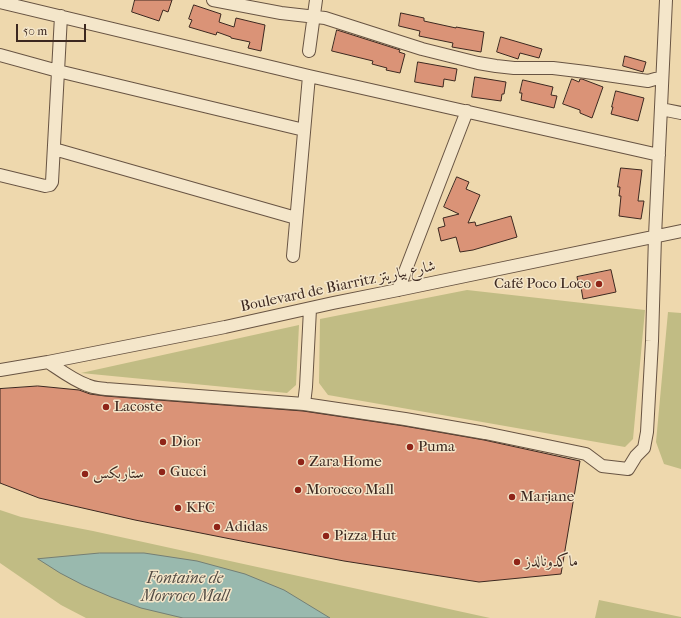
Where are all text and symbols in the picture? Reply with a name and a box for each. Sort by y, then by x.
scale bar [18,16,88,42]
text: 50 m [23,24,47,38]
street label: Boulevard de Biarritz شارع بياريتز [239,258,437,316]
place label: Café Poco Loco [494,275,591,293]
marker: Café Poco Loco [594,279,604,289]
place label: Lacoste [114,398,163,416]
marker: Lacoste [101,402,111,412]
place label: Dior [171,433,201,451]
marker: Dior [158,437,168,447]
place label: Puma [418,438,455,456]
marker: Puma [405,442,415,452]
place label: Zara Home [309,453,382,471]
marker: Zara Home [296,457,306,467]
place label: Gucci [170,463,207,481]
place label: ستاربكس [93,465,144,483]
marker: Gucci [157,467,167,477]
marker: ستاربكس [80,469,90,479]
place label: Morocco Mall [306,481,394,499]
marker: Morocco Mall [293,485,303,495]
place label: Marjane [520,488,574,506]
marker: Marjane [507,492,517,502]
place label: KFC [186,499,215,517]
marker: KFC [173,503,183,513]
place label: Adidas [225,518,268,536]
marker: Adidas [212,522,222,532]
place label: Pizza Hut [334,527,396,545]
marker: Pizza Hut [321,531,331,541]
place label: ماكدونالدز [525,553,578,571]
marker: ماكدونالدز [512,557,522,567]
water label: Fontaine de Morroco Mall [141,569,229,607]

